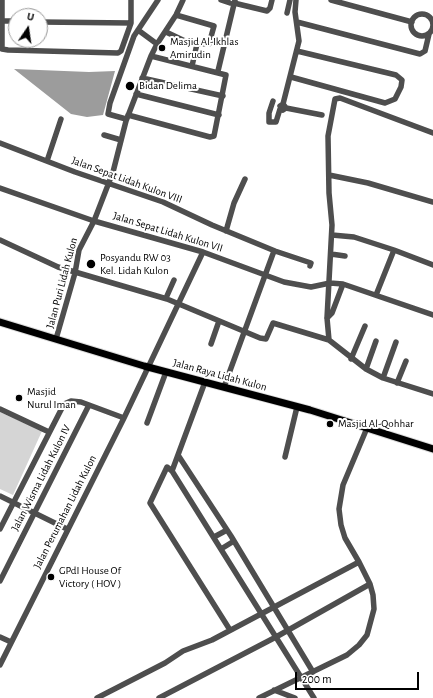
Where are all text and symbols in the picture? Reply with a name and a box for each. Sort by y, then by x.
north arrow [8,8,48,48]
text: U [26,11,35,23]
place label: Masjid Al-Ikhlas Amirudin [170,35,238,61]
marker: Masjid Al-Ikhlas Amirudin [157,43,167,53]
place label: Bidan Delima [139,79,197,93]
marker: Bidan Delima [124,80,136,92]
street label: Jalan Sepat Lidah Kulon VIII [70,154,184,206]
street label: Jalan Sepat Lidah Kulon VII [112,209,224,255]
street label: Jalan Puri Lidah Kulon [44,236,80,330]
place label: Posyandu RW 03 Kel. Lidah Kulon [100,251,171,277]
marker: Posyandu RW 03 Kel. Lidah Kulon [85,258,97,270]
street label: Jalan Raya Lidah Kulon [172,356,268,394]
place label: Masjid Nurul Iman [27,385,76,411]
marker: Masjid Nurul Iman [14,393,24,403]
place label: Masjid Al-Qohhar [338,417,414,431]
marker: Masjid Al-Qohhar [325,419,335,429]
street label: Jalan Wisma Lidah Kulon IV [9,423,73,533]
street label: Jalan Perumahan Lidah Kulon [31,453,99,571]
place label: GPdI House Of Victory ( HOV ) [59,564,121,590]
marker: GPdI House Of Victory ( HOV ) [46,572,56,582]
scale bar [297,664,421,690]
text: 200 m [302,673,332,685]

